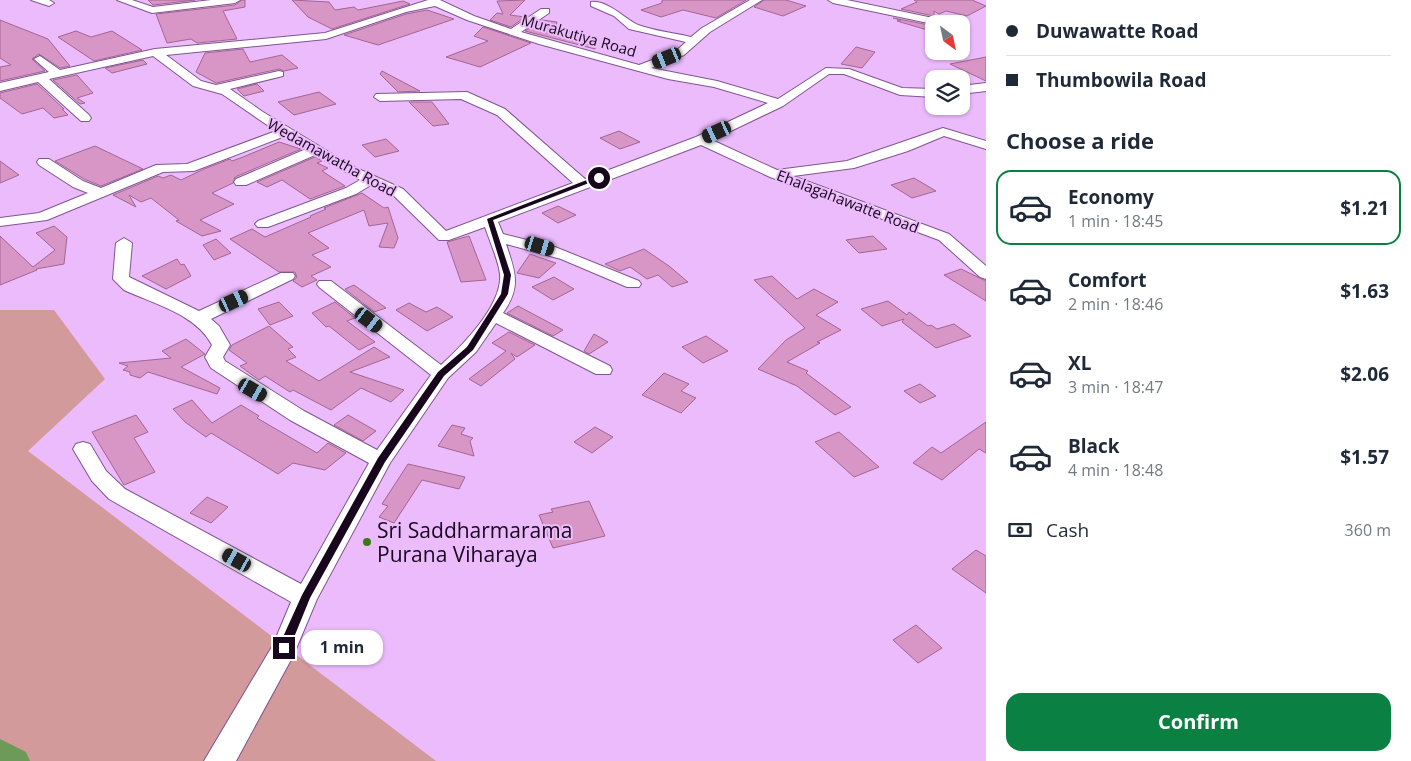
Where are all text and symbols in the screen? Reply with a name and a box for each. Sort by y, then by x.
street label: Murakutiya Road [519,9,639,61]
north arrow [925,15,970,60]
map controls [925,15,970,115]
text: Duwawatte Road [1036,18,1199,44]
car [650,45,683,71]
text: Thumbowila Road [1036,67,1207,93]
button: layers [925,70,970,115]
street label: Wedamawatha Road [264,113,400,201]
car [700,119,733,145]
text: Choose a ride [1006,125,1154,155]
street label: Ehalagahawatte Road [774,165,922,237]
route start [588,167,610,189]
text: Economy [1068,184,1154,210]
icon: car [1008,185,1053,230]
text: $1.21 [1340,195,1389,221]
text: 1 min · 18:45 [1068,210,1163,232]
car [523,234,556,258]
text: Comfort [1068,267,1147,293]
icon: car [1008,268,1053,313]
text: $1.63 [1340,278,1389,304]
car [217,288,250,314]
text: 2 min · 18:46 [1068,293,1163,315]
car [352,305,385,335]
text: XL [1068,350,1091,376]
icon: car [1008,351,1053,396]
text: $2.06 [1340,361,1389,387]
car [236,376,269,404]
text: 3 min · 18:47 [1068,376,1163,398]
text: Black [1068,433,1120,459]
icon: car [1008,434,1053,479]
text: $1.57 [1340,444,1389,470]
text: 4 min · 18:48 [1068,459,1163,481]
place label: Sri Saddharmarama Purana Viharaya [377,516,572,568]
icon: cash [1006,516,1034,544]
text: Cash [1046,517,1089,543]
text: 360 m [1345,519,1391,541]
marker: Sri Saddharmarama Purana Viharaya [361,536,373,548]
car [220,546,253,574]
callout: 1 min [302,630,384,666]
text: 1 min [320,636,364,658]
route end [273,637,295,659]
button: Confirm [1006,693,1391,751]

